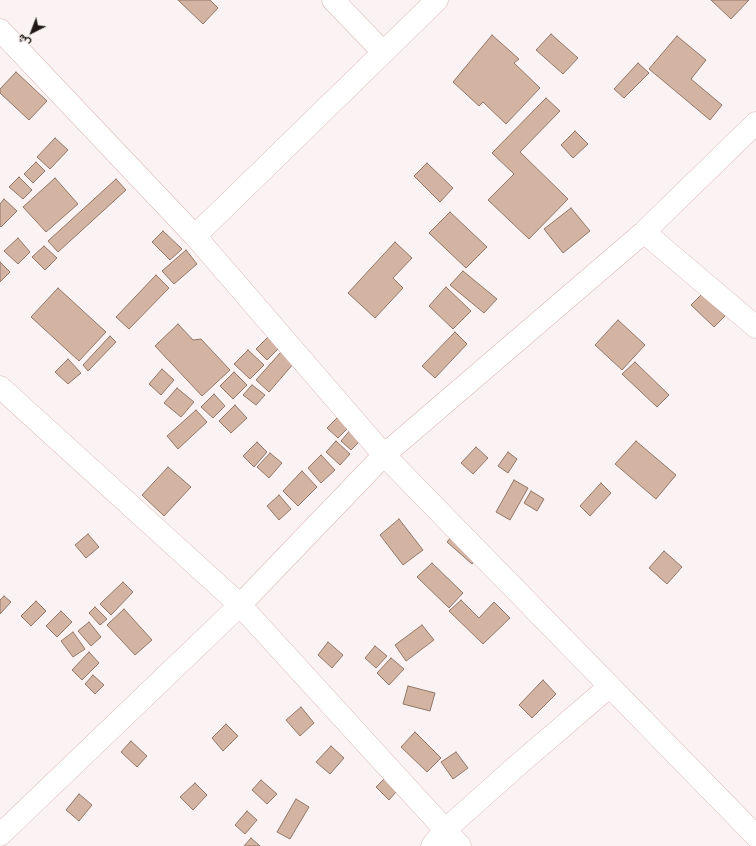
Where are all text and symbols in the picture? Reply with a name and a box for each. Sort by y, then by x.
north arrow [12,12,52,52]
text: ش [14,32,33,51]

